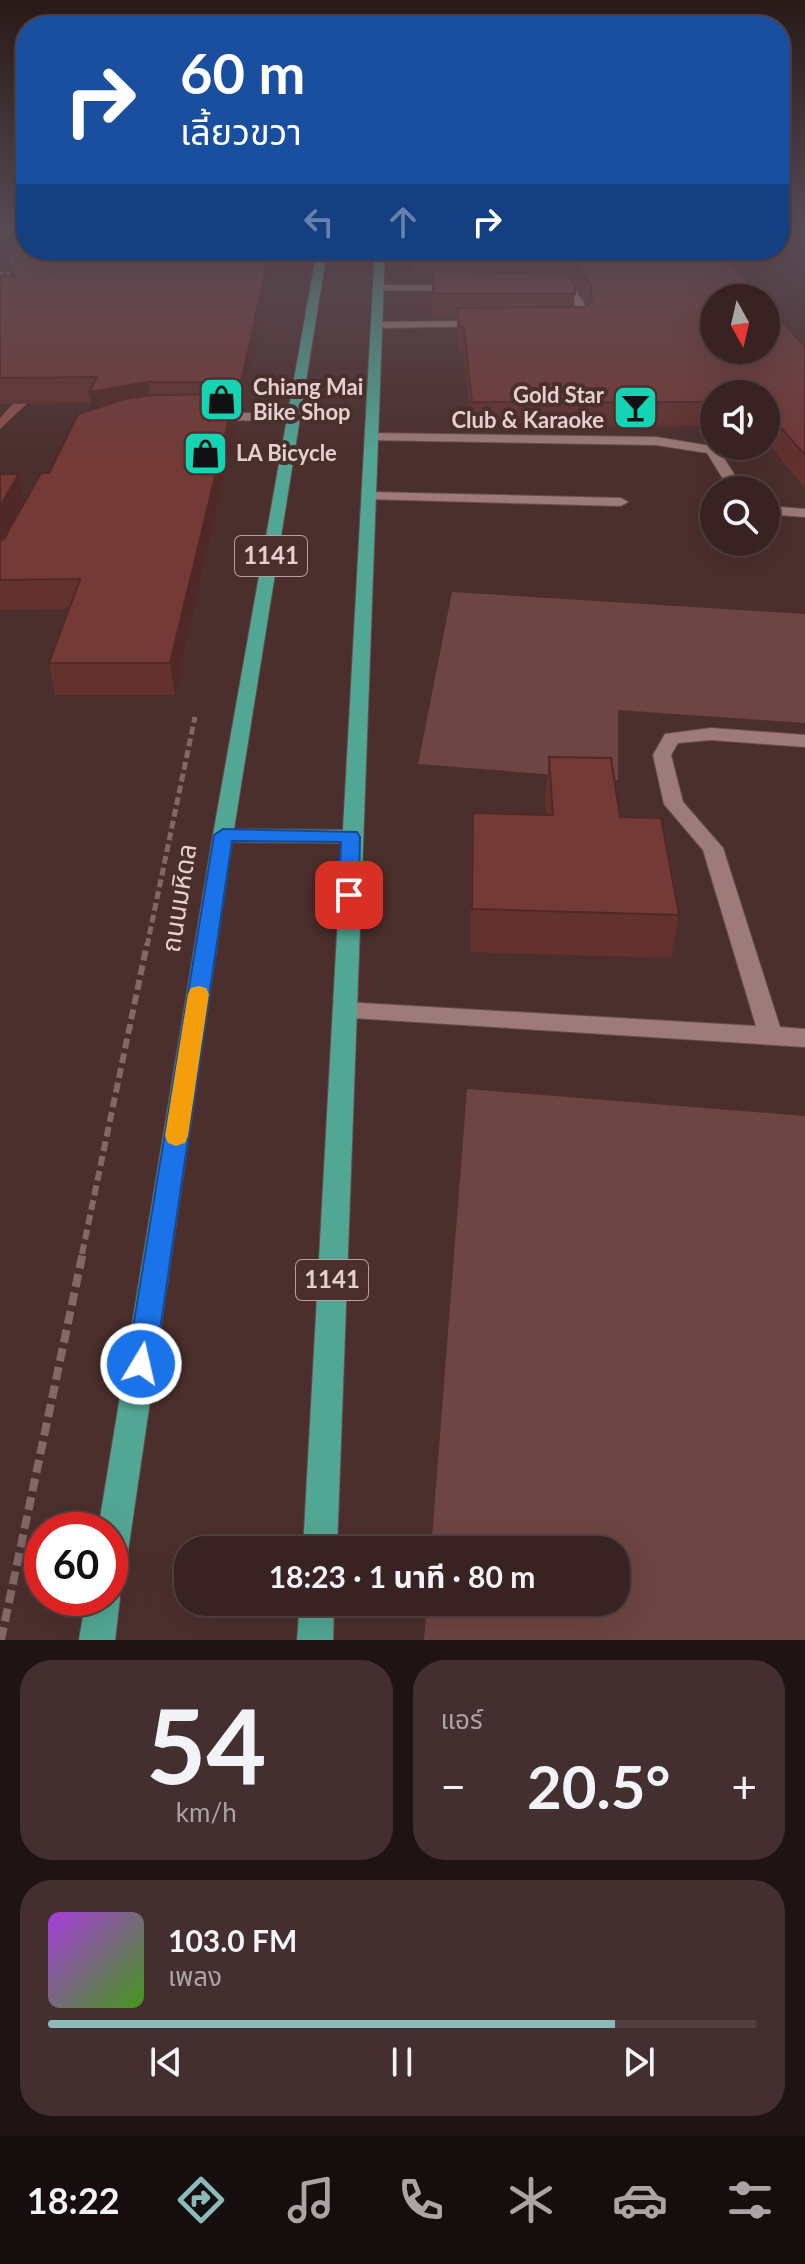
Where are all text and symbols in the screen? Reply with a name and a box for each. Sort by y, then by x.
text: 60 m [180,39,305,106]
icon: right [48,48,152,152]
text: เลี้ยวขวา [180,109,302,153]
icon: left [297,200,341,244]
icon: ahead [381,200,425,244]
icon: right [465,200,509,244]
north arrow [700,284,780,364]
map controls [700,284,780,556]
place label: Chiang Mai Bike Shop [253,373,363,425]
shop icon: Chiang Mai Bike Shop [198,376,246,424]
button: sound [700,380,780,460]
place label: Gold Star Club & Karaoke [451,381,605,433]
bar icon: Gold Star Club & Karaoke [611,384,659,432]
shop icon: LA Bicycle [181,429,229,477]
place label: LA Bicycle [236,439,337,466]
button: search [700,476,780,556]
road number: 1141 [235,536,307,576]
street label: ถนนมหิดล [154,841,202,954]
pin [315,861,383,929]
icon: arrive [327,873,371,917]
road number: 1141 [296,1260,368,1300]
position arrow [99,1322,183,1406]
speed limit sign: 60 [24,1512,128,1616]
text: 18:23 · 1 นาที · 80 m [269,1558,535,1594]
text: 54 [146,1681,267,1806]
text: แอร์ [441,1703,483,1735]
text: 20.5° [527,1750,671,1822]
text: − [441,1760,466,1812]
text: + [731,1760,757,1812]
text: km/h [176,1796,237,1828]
text: 103.0 FM [168,1922,297,1958]
text: เพลง [168,1960,222,1992]
icon: previous [144,2040,188,2084]
icon: pause [380,2040,424,2084]
icon: next [617,2040,661,2084]
icon: directions [173,2172,229,2228]
icon: music [283,2172,339,2228]
icon: phone [393,2172,449,2228]
icon: climate [503,2172,559,2228]
icon: car [612,2172,668,2228]
icon: filters [722,2172,778,2228]
text: 18:22 [27,2178,120,2222]

